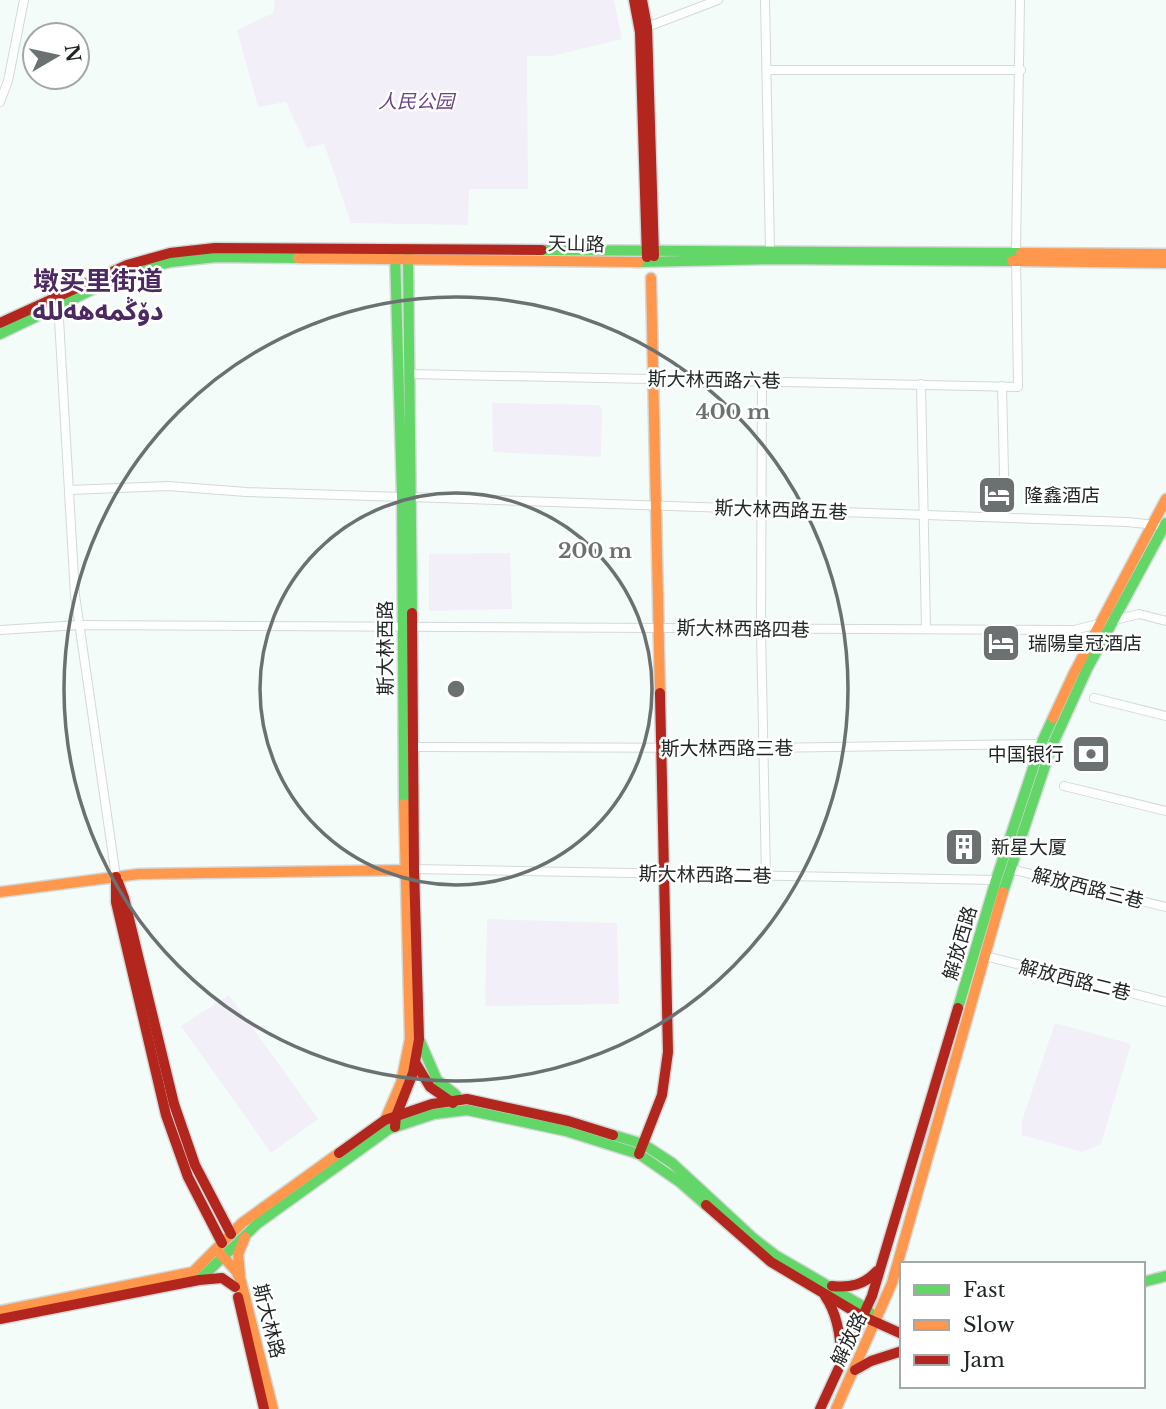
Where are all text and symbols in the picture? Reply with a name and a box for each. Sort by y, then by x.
north arrow [21,21,91,91]
text: N [60,43,85,64]
park label: 人民公园 [378,90,457,113]
street label: 天山路 [547,232,605,256]
district label: 墩买里街道 دۆڭمەھەللە [32,265,164,327]
street label: 斯大林西路六巷 [647,367,781,393]
text: 400 m [696,399,770,425]
hotel icon: 隆鑫酒店 [976,474,1018,516]
place label: 隆鑫酒店 [1024,484,1100,507]
street label: 斯大林西路五巷 [714,496,848,524]
text: 200 m [558,538,632,564]
street label: 斯大林西路 [374,600,397,696]
street label: 斯大林西路四巷 [676,616,810,642]
hotel icon: 瑞陽皇冠酒店 [980,622,1022,664]
place label: 瑞陽皇冠酒店 [1028,632,1142,655]
centre of rings [444,677,468,701]
bank icon: 中国银行 [1070,733,1112,775]
street label: 斯大林西路三巷 [660,737,794,760]
place label: 中国银行 [988,743,1064,766]
building icon: 新星大厦 [943,826,985,868]
place label: 新星大厦 [991,836,1067,859]
street label: 斯大林西路二巷 [638,862,772,888]
street label: 解放西路三巷 [1030,863,1146,913]
street label: 解放西路 [938,903,982,983]
street label: 解放西路二巷 [1017,955,1133,1005]
legend [900,1262,1145,1388]
text: Fast [963,1277,1005,1303]
street label: 斯大林路 [249,1281,289,1361]
street label: 解放路 [827,1308,871,1370]
text: Slow [963,1312,1015,1338]
text: Jam [960,1347,1005,1373]

